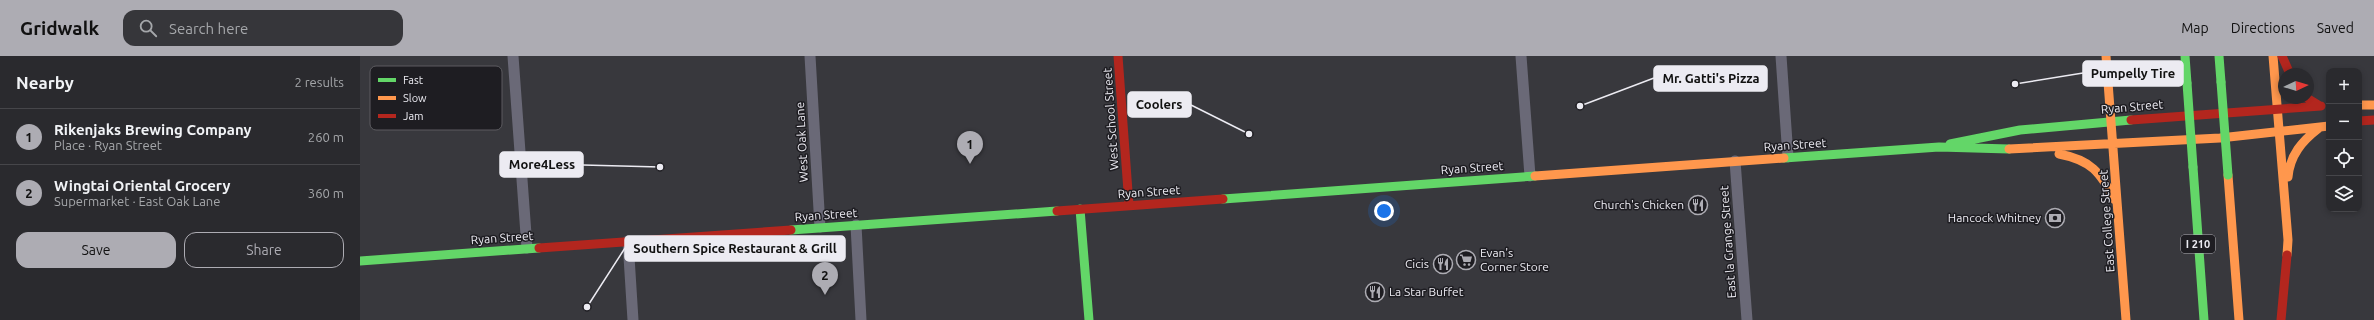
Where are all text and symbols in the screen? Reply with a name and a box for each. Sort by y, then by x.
search box [123,10,403,46]
text: Gridwalk [20,17,99,39]
icon: search [137,17,159,39]
text: Search here [169,20,248,37]
text: Map [2181,20,2209,36]
text: Directions [2231,20,2295,36]
text: Saved [2317,20,2354,36]
callout: Pumpelly Tire [2083,61,2183,86]
legend [370,66,502,130]
callout: Mr. Gatti's Pizza [1654,66,1767,91]
text: Pumpelly Tire [2091,66,2175,80]
street label: West School Street [1100,67,1121,171]
north arrow [2278,68,2314,104]
map controls [2326,68,2362,212]
button: + [2326,68,2362,104]
text: Mr. Gatti's Pizza [1662,71,1760,85]
text: Nearby [16,73,74,92]
text: Fast [403,74,424,86]
text: 2 results [294,75,344,89]
text: Slow [403,92,427,104]
callout: Coolers [1128,92,1191,117]
text: Coolers [1136,97,1182,111]
street label: Ryan Street [2100,97,2164,116]
street label: West Oak Lane [793,102,810,182]
button: − [2326,104,2362,140]
text: Jam [403,110,424,122]
text: Rikenjaks Brewing Company [54,121,252,138]
text: 1 [25,130,33,144]
text: 260 m [308,130,344,144]
pin: 1 [957,131,983,164]
street label: Ryan Street [1763,136,1827,153]
text: Place · Ryan Street [54,138,162,152]
button: locate [2326,140,2362,176]
callout: More4Less [500,152,583,177]
text: More4Less [509,157,575,171]
street label: Ryan Street [1440,159,1504,176]
street label: East College Street [2096,169,2117,273]
button: layers [2326,176,2362,212]
text: Wingtai Oriental Grocery [54,177,230,194]
street label: Ryan Street [1117,183,1181,200]
street label: East la Grange Street [1717,185,1738,299]
text: 2 [25,186,33,200]
text: 360 m [308,186,344,200]
text: Supermarket · East Oak Lane [54,194,220,208]
restaurant icon: Church's Chicken [1687,194,1709,216]
place label: Church's Chicken [1593,198,1684,211]
your location [1374,201,1394,221]
street label: Ryan Street [794,206,858,223]
bank icon: Hancock Whitney [2044,207,2066,229]
place label: Hancock Whitney [1948,211,2041,224]
street label: Ryan Street [470,229,534,246]
button: Save [16,232,176,268]
button: Share [184,232,344,268]
road number: I 210 [2181,235,2215,253]
callout: Southern Spice Restaurant & Grill [625,236,845,261]
text: Southern Spice Restaurant & Grill [633,241,837,255]
place label: Evan's Corner Store [1480,246,1549,273]
supermarket icon: Evan's Corner Store [1455,249,1477,271]
restaurant icon: Cicis [1432,253,1454,275]
place label: Cicis [1405,257,1429,270]
pin: 2 [812,262,838,295]
restaurant icon: La Star Buffet [1364,281,1386,303]
place label: La Star Buffet [1389,285,1464,298]

